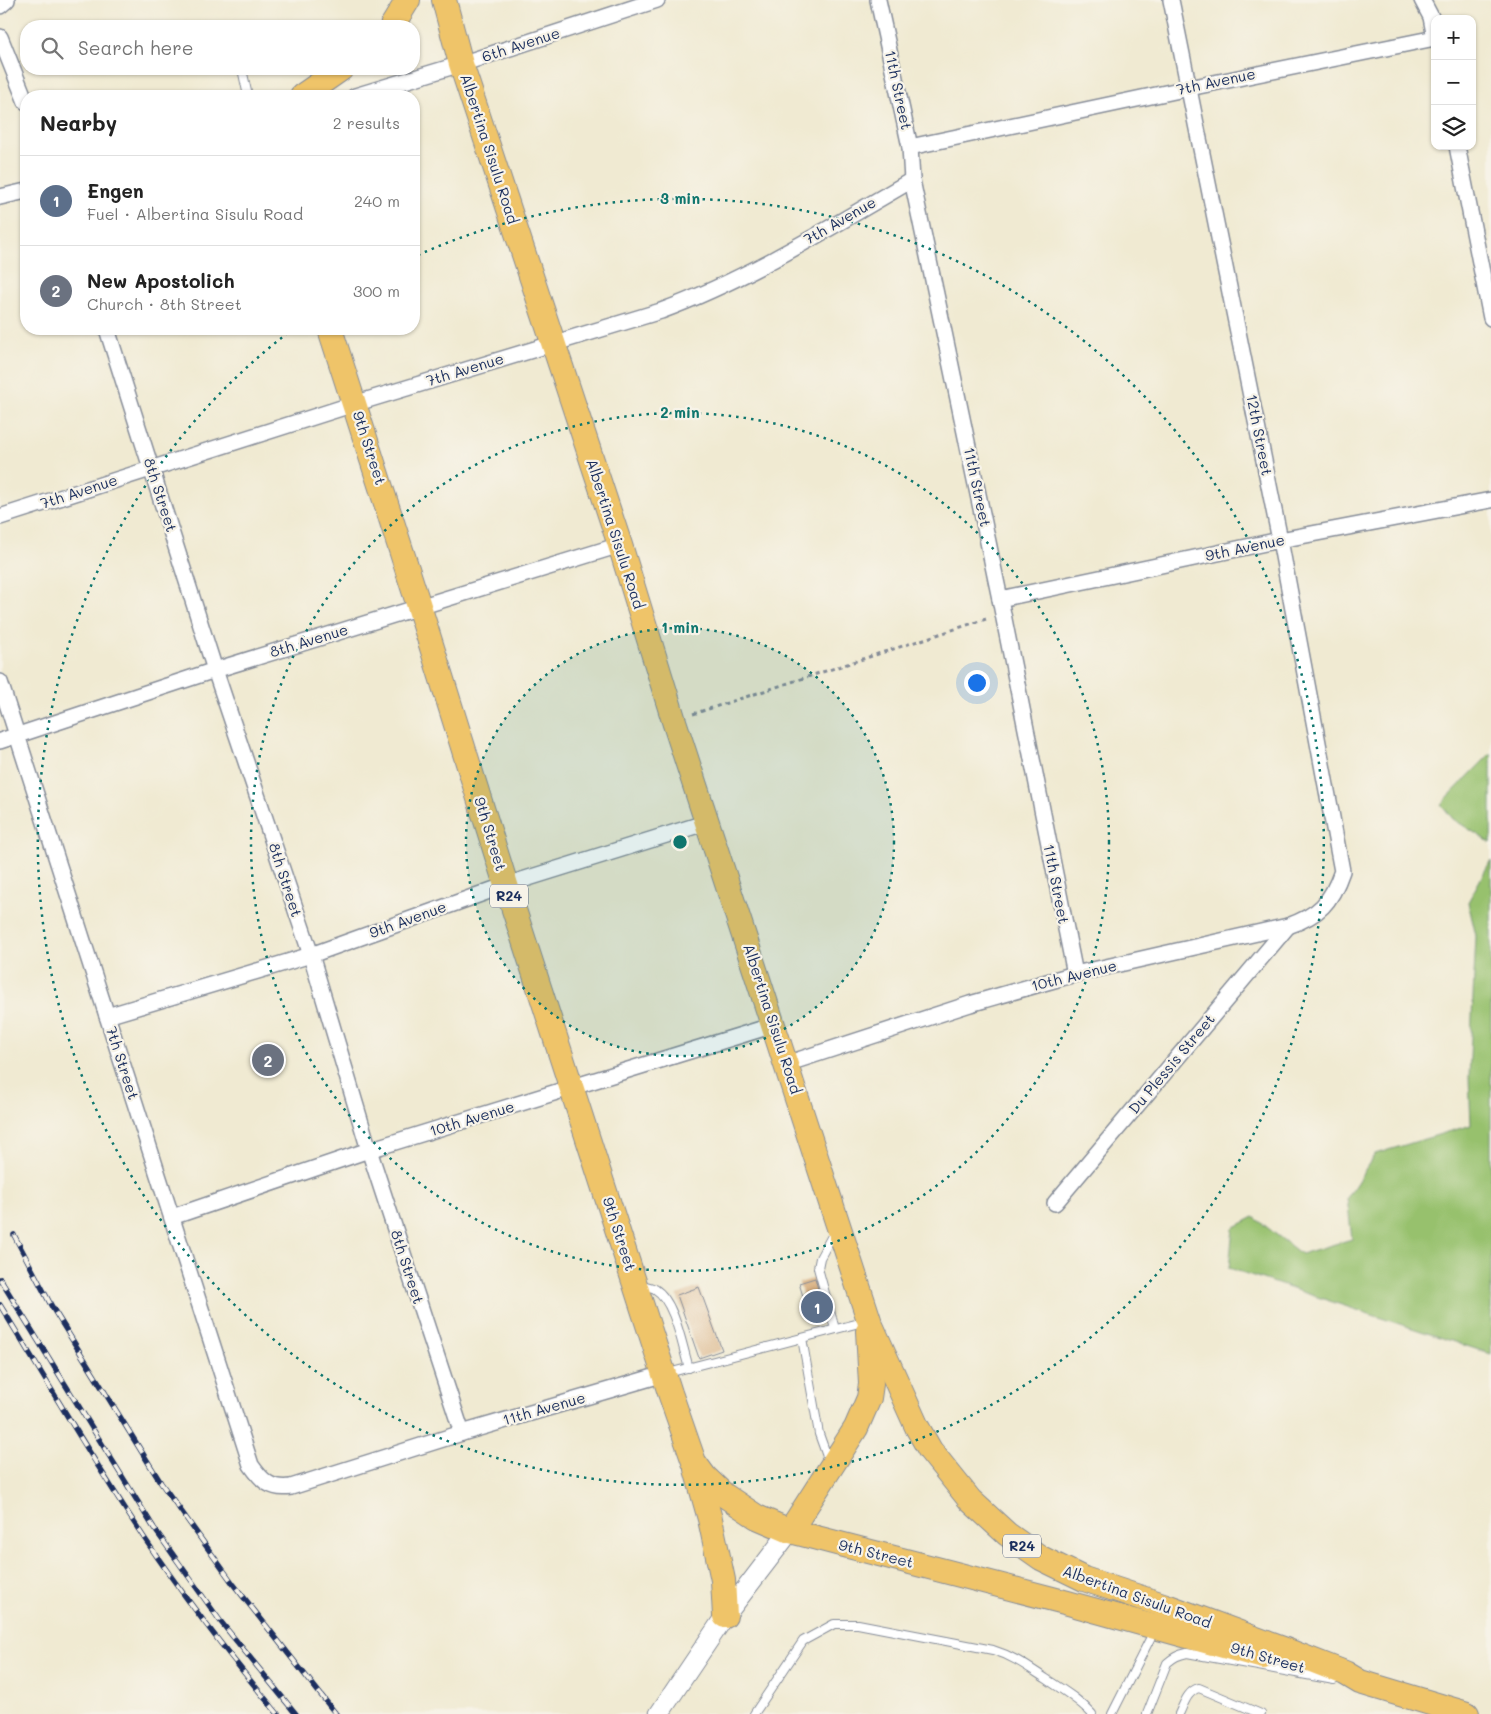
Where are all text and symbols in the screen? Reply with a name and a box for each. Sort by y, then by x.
map controls [1431,15,1476,150]
button: + [1431,15,1476,60]
search box [20,20,420,75]
street label: 6th Avenue [479,22,562,66]
icon: search [38,34,66,62]
text: Search here [78,35,194,60]
street label: 11th Street [881,48,917,131]
button: − [1431,60,1476,105]
street label: 7th Avenue [1175,63,1257,99]
street label: Albertina Sisulu Road [456,71,524,226]
button: layers [1431,105,1476,150]
text: Nearby [40,109,117,136]
text: 2 results [333,112,400,133]
text: Engen [87,178,144,203]
text: 3 min [660,188,700,208]
text: 1 [52,190,60,211]
text: 240 m [354,190,400,211]
street label: 7th Avenue [800,191,879,249]
text: Fuel · Albertina Sisulu Road [87,203,303,224]
text: New Apostolich [87,268,234,293]
text: 2 [52,280,60,301]
text: 300 m [353,280,400,301]
text: Church · 8th Street [87,293,242,314]
street label: 7th Avenue [423,348,506,390]
street label: 12th Street [1242,392,1278,477]
text: 2 min [660,402,700,422]
street label: 9th Street [349,408,391,487]
street label: 11th Street [960,445,996,528]
street label: 8th Street [140,455,182,534]
street label: Albertina Sisulu Road [582,456,650,611]
street label: 7th Avenue [38,469,120,513]
street label: 9th Avenue [1203,529,1286,565]
text: 1 min [661,617,699,637]
street label: 8th Avenue [267,619,350,661]
your location [964,670,990,696]
street label: 9th Street [470,794,512,873]
centre of rings [671,833,689,851]
street label: 8th Street [265,840,307,919]
street label: 11th Street [1039,842,1075,925]
road number: R24 [490,884,528,908]
street label: 9th Avenue [366,896,449,942]
street label: Albertina Sisulu Road [739,941,807,1096]
street label: 10th Avenue [1029,955,1119,995]
street label: Du Plessis Street [1124,1009,1219,1117]
street label: 7th Street [102,1023,144,1102]
pin: 2 [252,1041,284,1079]
street label: 10th Avenue [427,1096,517,1140]
street label: 9th Street [599,1194,641,1273]
street label: 8th Street [387,1227,429,1306]
pin: 1 [801,1288,833,1326]
street label: 11th Avenue [500,1387,587,1429]
street label: 9th Street [837,1534,916,1572]
road number: R24 [1003,1534,1041,1558]
street label: Albertina Sisulu Road [1060,1560,1214,1632]
street label: 9th Street [1229,1637,1308,1677]

